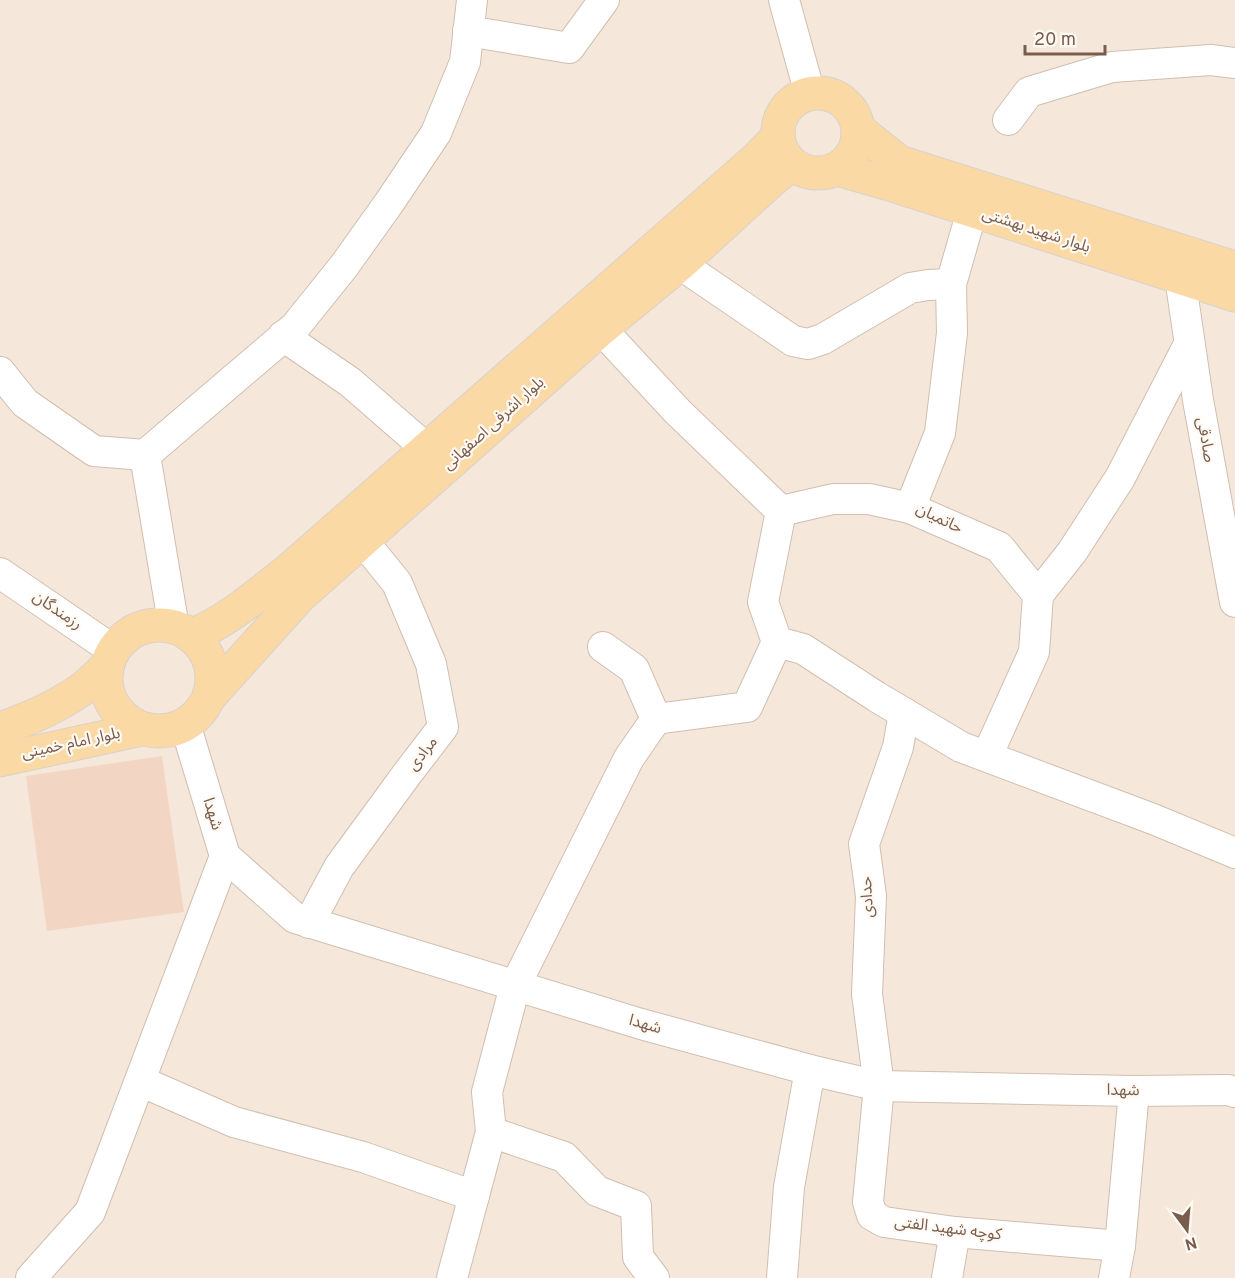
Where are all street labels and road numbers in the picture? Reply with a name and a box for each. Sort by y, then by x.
street label: بلوار شهید بهشتی [979,204,1093,258]
street label: بلوار اشرفی اصفهانی [439,373,549,475]
street label: صادقی [1191,416,1219,464]
street label: حاتمیان [912,499,966,539]
street label: رزمندگان [28,587,86,635]
street label: بلوار امام خمینی [20,724,122,765]
street label: مرادی [403,733,443,775]
street label: شهدا [198,795,226,833]
street label: حدادی [857,876,879,918]
street label: شهدا [626,1011,664,1039]
street label: شهدا [1106,1081,1140,1101]
street label: کوچه شهید الفتی [893,1213,1003,1246]

